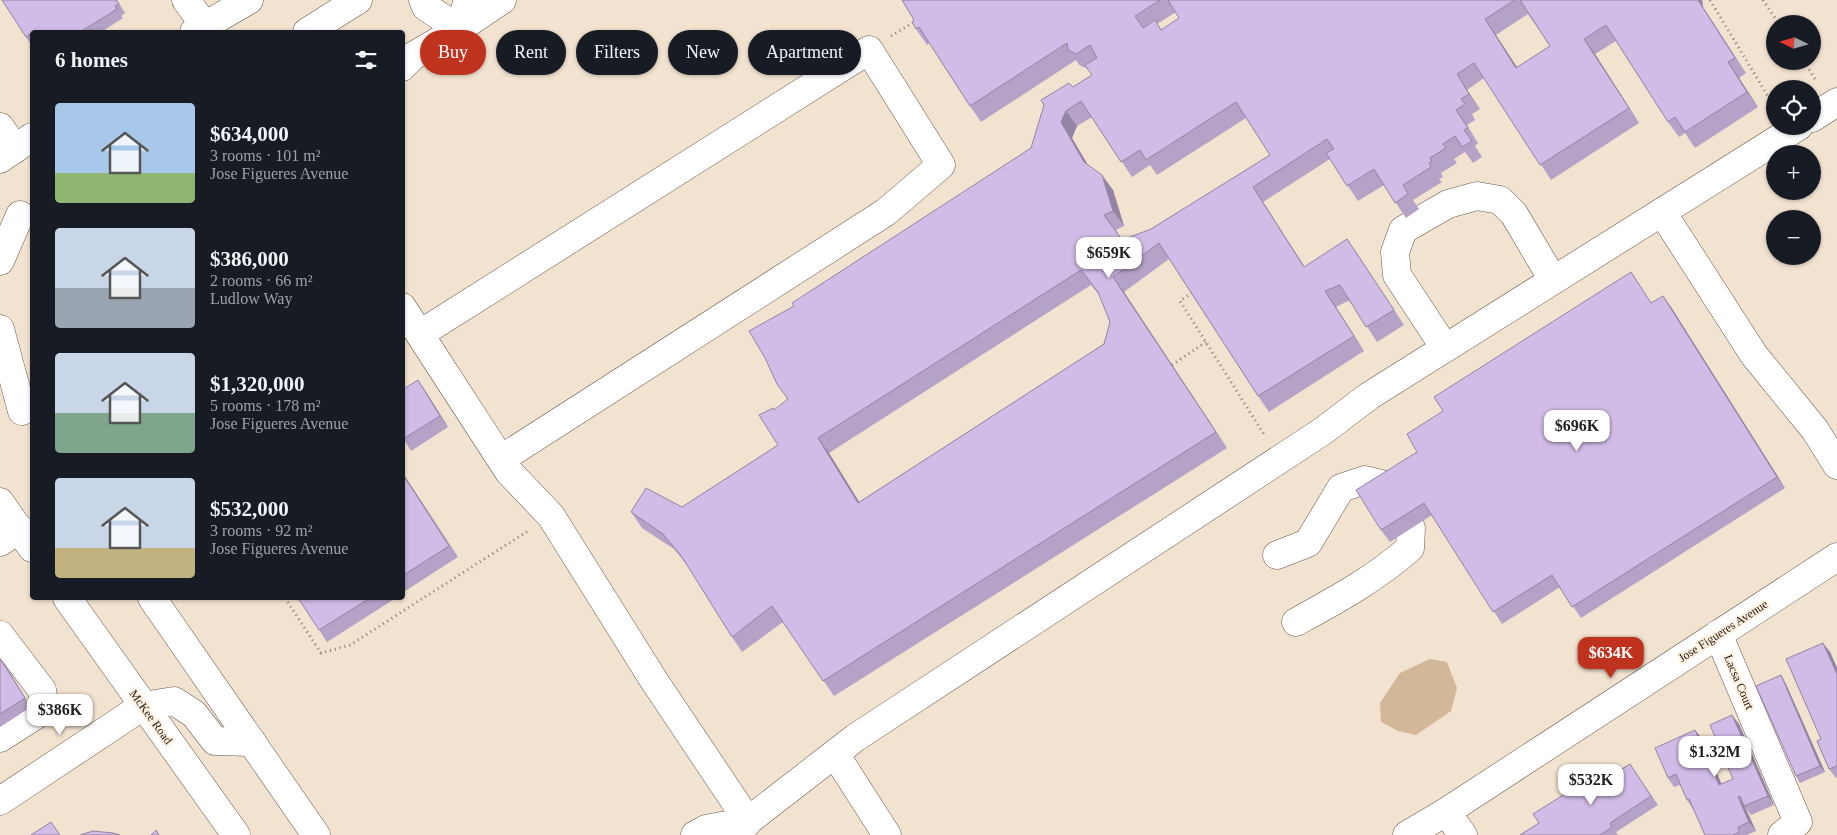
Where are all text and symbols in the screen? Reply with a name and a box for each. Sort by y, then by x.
north arrow [1766,15,1821,70]
map controls [1766,15,1821,265]
chip: Buy [420,30,486,75]
chip: Rent [496,30,566,75]
chip: Filters [576,30,658,75]
chip: New [668,30,738,75]
chip: Apartment [748,30,861,75]
icon: filters [352,46,380,74]
text: 6 homes [55,48,128,72]
button: locate [1766,80,1821,135]
text: $634,000 [210,122,289,146]
icon: home [95,123,155,183]
button: + [1766,145,1821,200]
text: 3 rooms · 101 m² [210,147,321,164]
text: Jose Figueres Avenue [210,165,348,182]
button: − [1766,210,1821,265]
pin: $659K [1074,236,1144,279]
text: $659K [1087,244,1131,261]
text: $386,000 [210,247,289,271]
icon: home [95,248,155,308]
text: 2 rooms · 66 m² [210,272,313,289]
text: Ludlow Way [210,290,292,307]
text: $1,320,000 [210,372,305,396]
icon: home [95,373,155,433]
text: 5 rooms · 178 m² [210,397,321,414]
pin: $696K [1542,410,1612,452]
text: Jose Figueres Avenue [210,415,348,432]
text: $696K [1555,417,1599,434]
text: $532,000 [210,497,289,521]
icon: home [95,498,155,558]
text: 3 rooms · 92 m² [210,522,313,539]
text: Jose Figueres Avenue [210,540,348,557]
street label: Jose Figueres Avenue [1676,597,1770,665]
pin: $634K [1576,636,1646,679]
text: $634K [1589,644,1633,661]
street label: Lacsa Court [1721,652,1757,712]
street label: McKee Road [127,687,175,747]
pin: $386K [25,694,95,736]
text: $386K [38,701,82,718]
pin: $1.32M [1674,736,1756,778]
text: $1.32M [1689,743,1741,760]
pin: $532K [1556,764,1626,806]
text: $532K [1569,771,1613,788]

